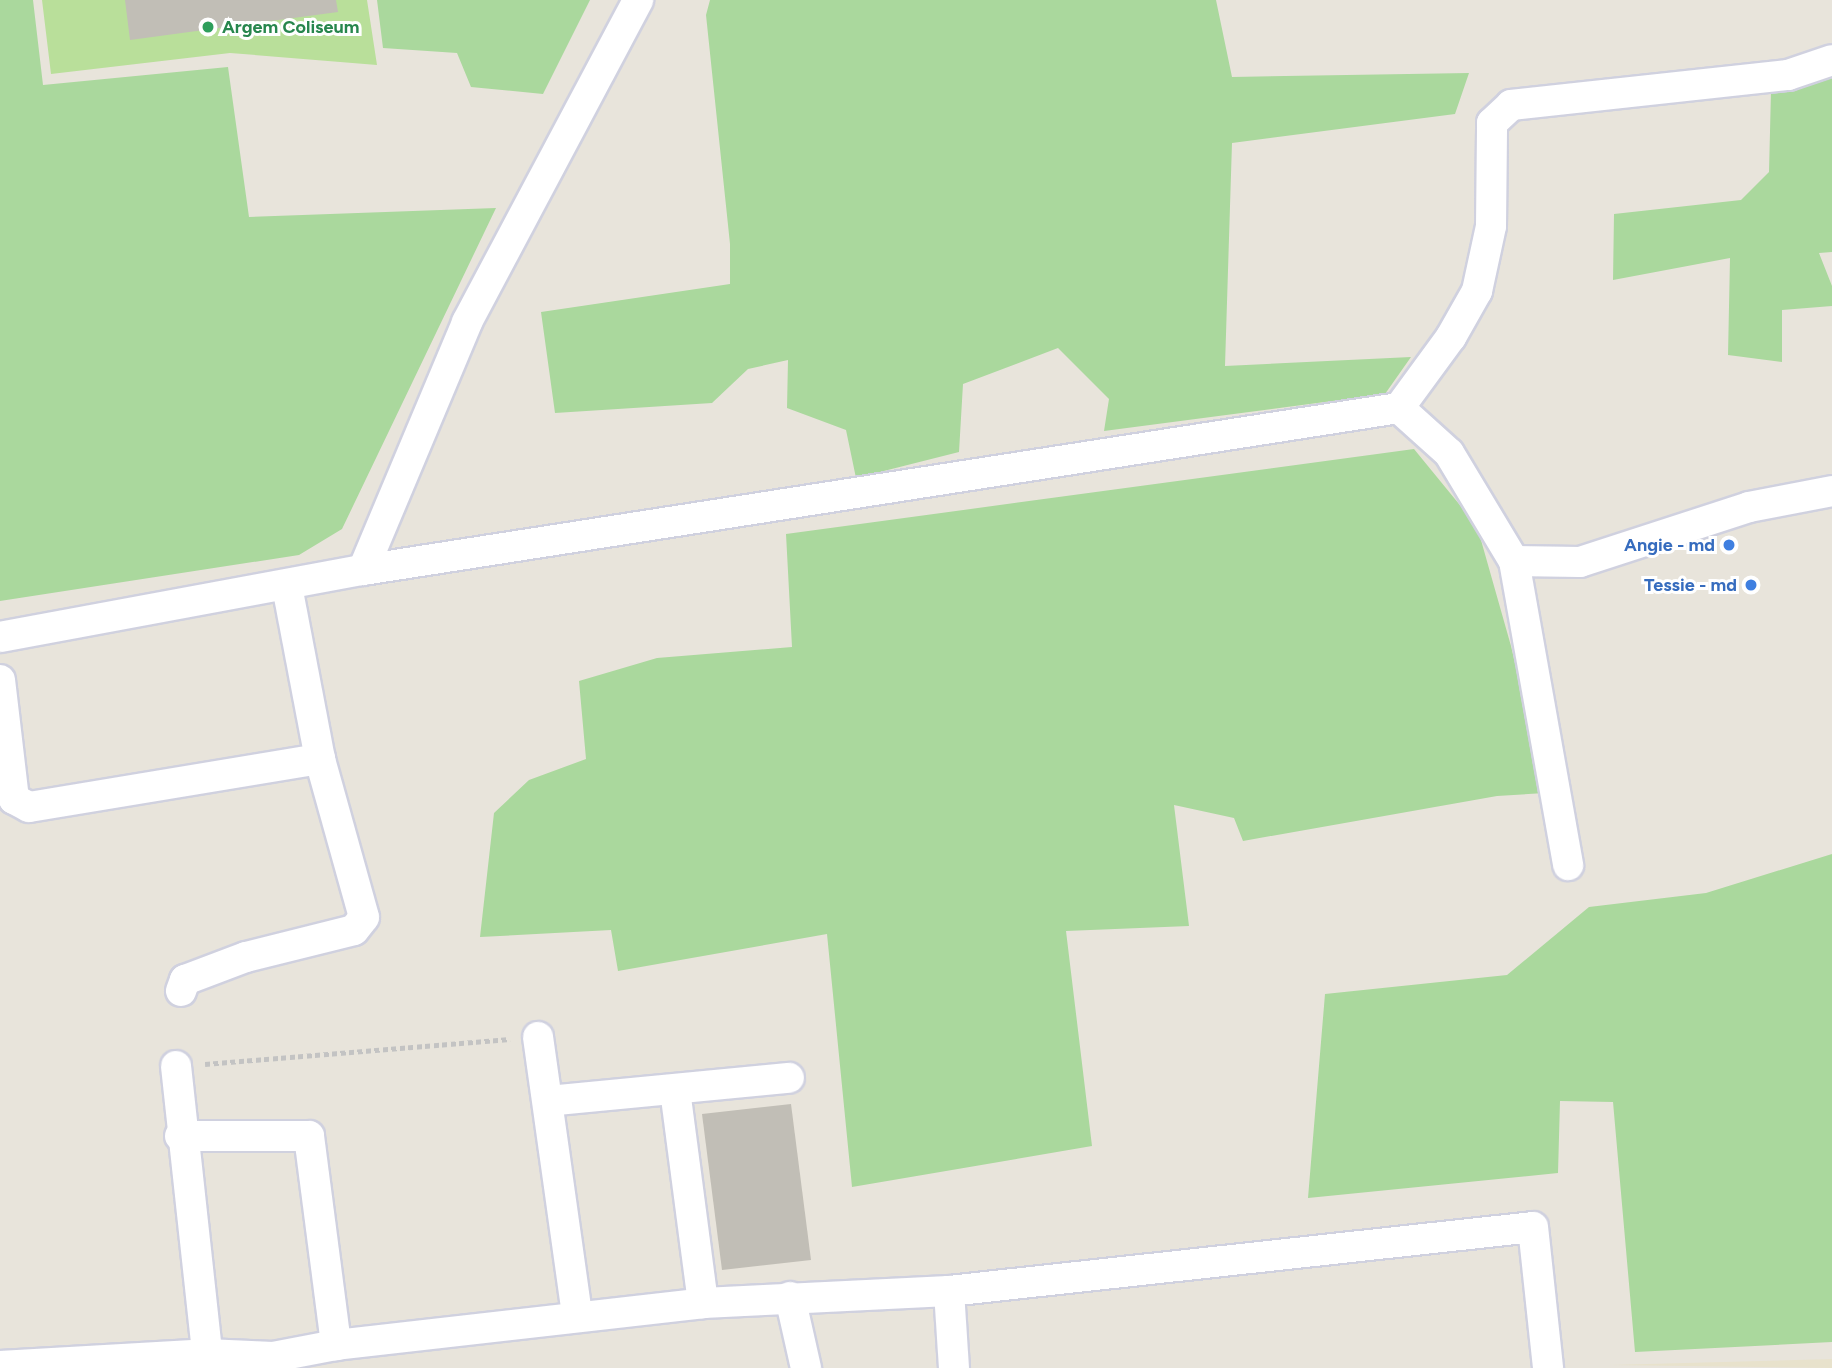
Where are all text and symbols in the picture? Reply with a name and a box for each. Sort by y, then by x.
place label: Argem Coliseum [222,16,359,38]
marker: Argem Coliseum [200,19,216,35]
place label: Angie - md [1624,534,1715,556]
marker: Angie - md [1721,537,1737,553]
place label: Tessie - md [1644,574,1737,596]
marker: Tessie - md [1743,577,1759,593]

